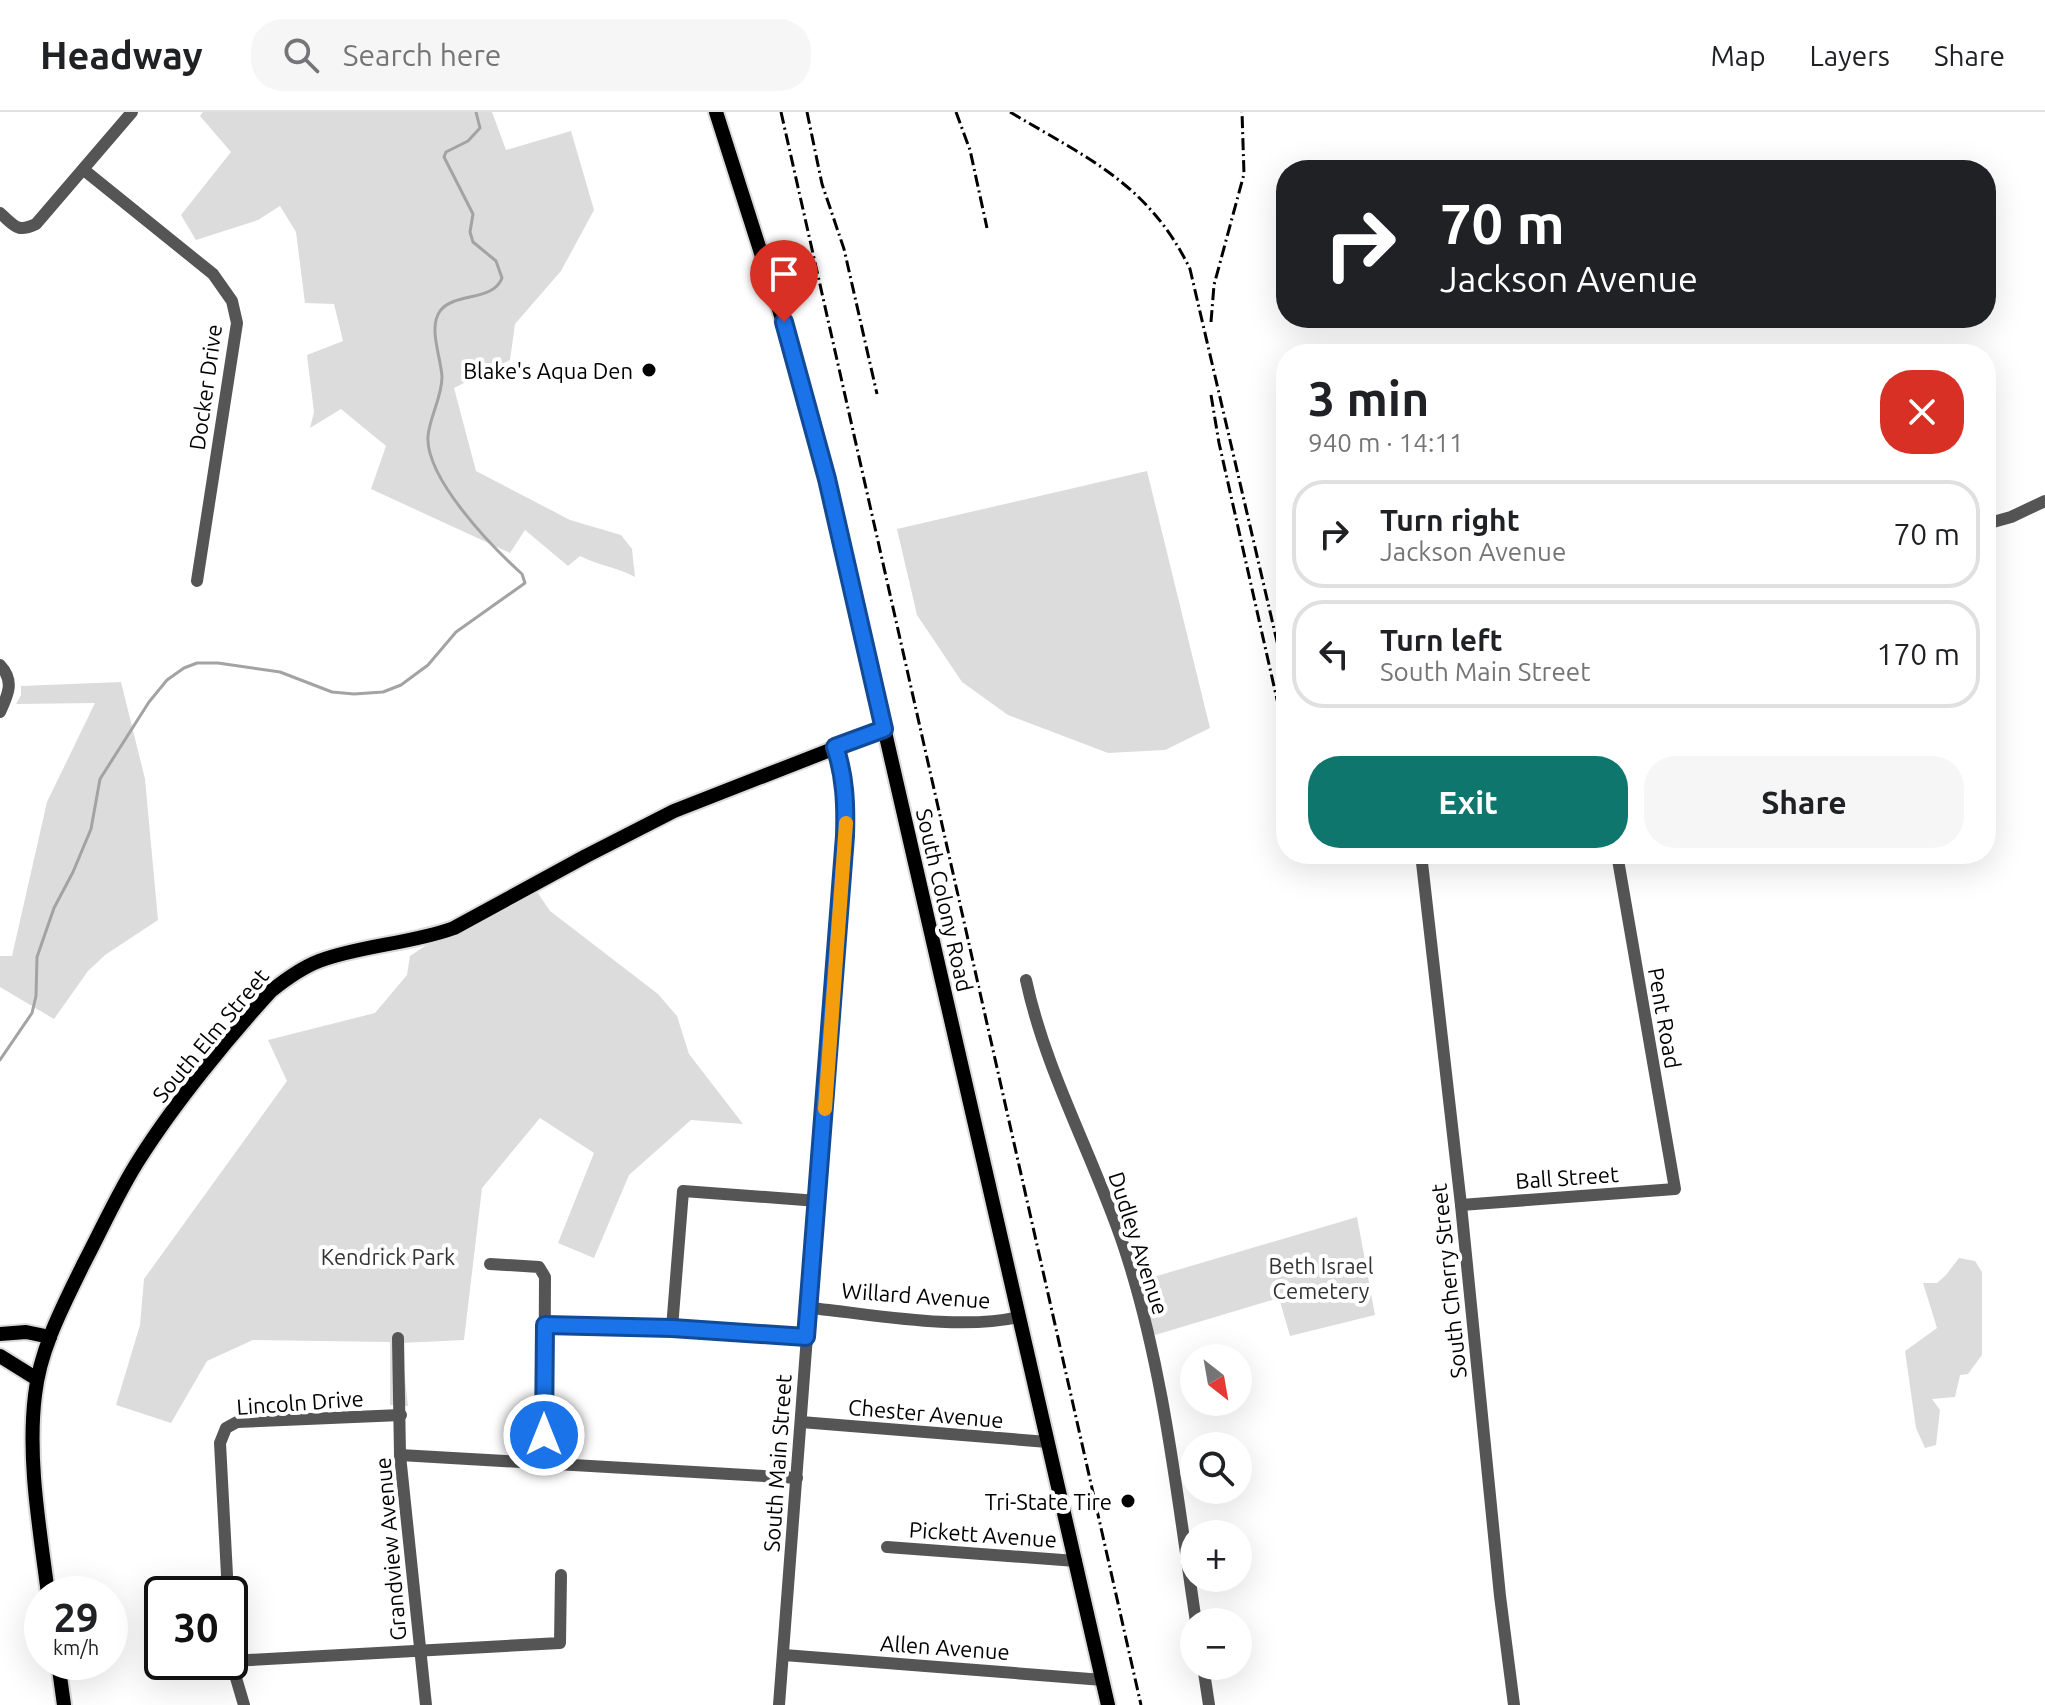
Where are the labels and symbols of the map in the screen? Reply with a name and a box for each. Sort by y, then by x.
pin [750,240,818,322]
street label: Docker Drive [184,322,226,452]
place label: Blake's Aqua Den [463,358,633,383]
marker: Blake's Aqua Den [640,361,658,379]
street label: South Colony Road [912,806,978,994]
street label: South Elm Street [147,963,273,1107]
street label: Pent Road [1644,966,1686,1070]
street label: Ball Street [1515,1161,1620,1193]
street label: Dudley Avenue [1104,1168,1174,1318]
street label: South Cherry Street [1425,1182,1471,1380]
park label: Kendrick Park [321,1244,455,1269]
park label: Beth Israel Cemetery [1268,1253,1374,1303]
street label: Willard Avenue [841,1277,991,1313]
north arrow [1180,1344,1252,1416]
street label: South Main Street [758,1373,796,1553]
street label: Lincoln Drive [236,1385,364,1419]
position arrow [502,1393,586,1477]
street label: Chester Avenue [847,1394,1005,1432]
street label: Grandview Avenue [370,1456,410,1642]
place label: Tri-State Tire [985,1489,1112,1514]
marker: Tri-State Tire [1119,1492,1137,1510]
street label: Pickett Avenue [908,1516,1058,1552]
speed limit sign: 30 [144,1576,248,1680]
street label: Allen Avenue [879,1630,1011,1664]

